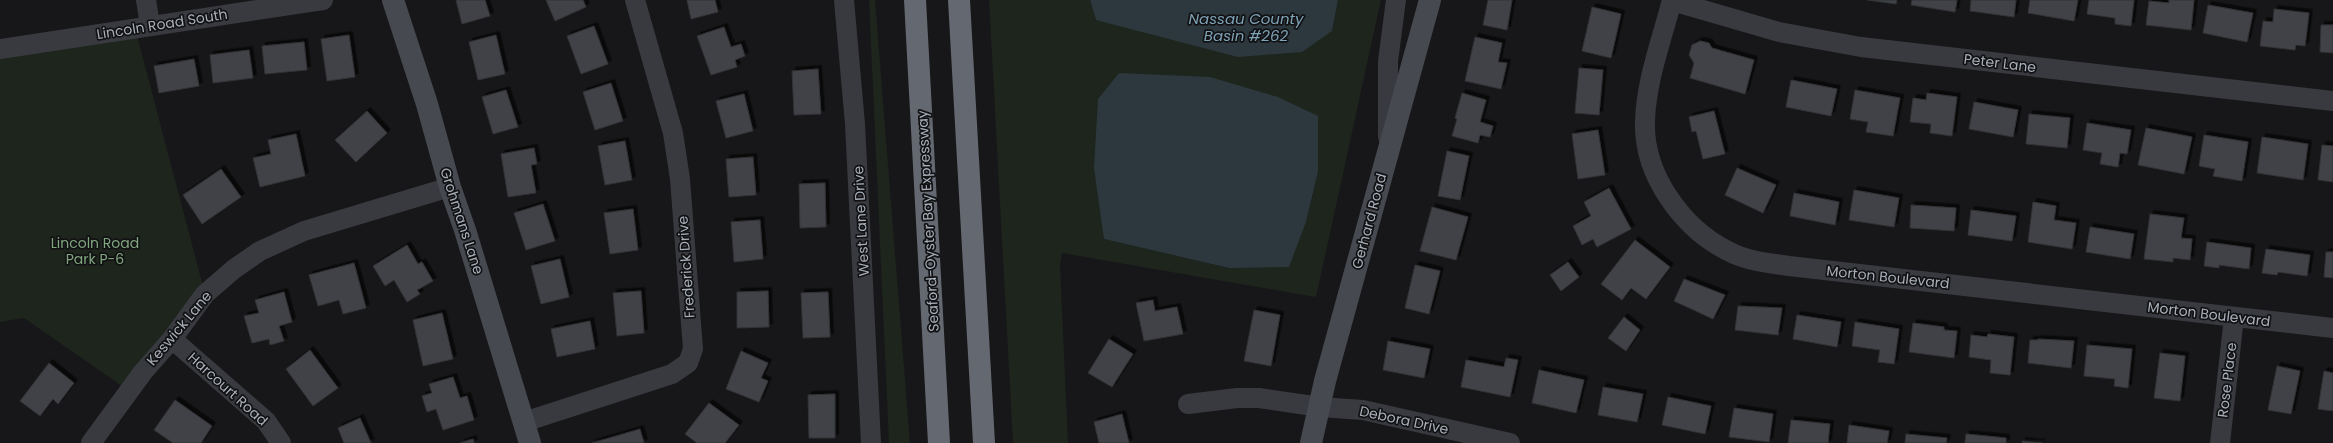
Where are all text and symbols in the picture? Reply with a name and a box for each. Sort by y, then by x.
street label: Lincoln Road South [95,4,229,44]
water label: Nassau County Basin #262 [1189,8,1304,46]
street label: Peter Lane [1963,49,2038,77]
street label: Seaford-Oyster Bay Expressway [912,110,944,332]
street label: Grohmans Lane [435,165,489,277]
street label: West Lane Drive [848,165,874,277]
street label: Gerhard Road [1347,171,1391,271]
street label: Frederick Drive [672,215,700,319]
park label: Lincoln Road Park P-6 [51,233,139,269]
street label: Morton Boulevard [1825,261,1951,293]
street label: Keswick Lane [142,286,216,370]
street label: Morton Boulevard [2146,297,2272,331]
street label: Rose Place [2212,341,2242,419]
street label: Harcourt Road [184,348,272,430]
street label: Debora Drive [1358,401,1451,439]

